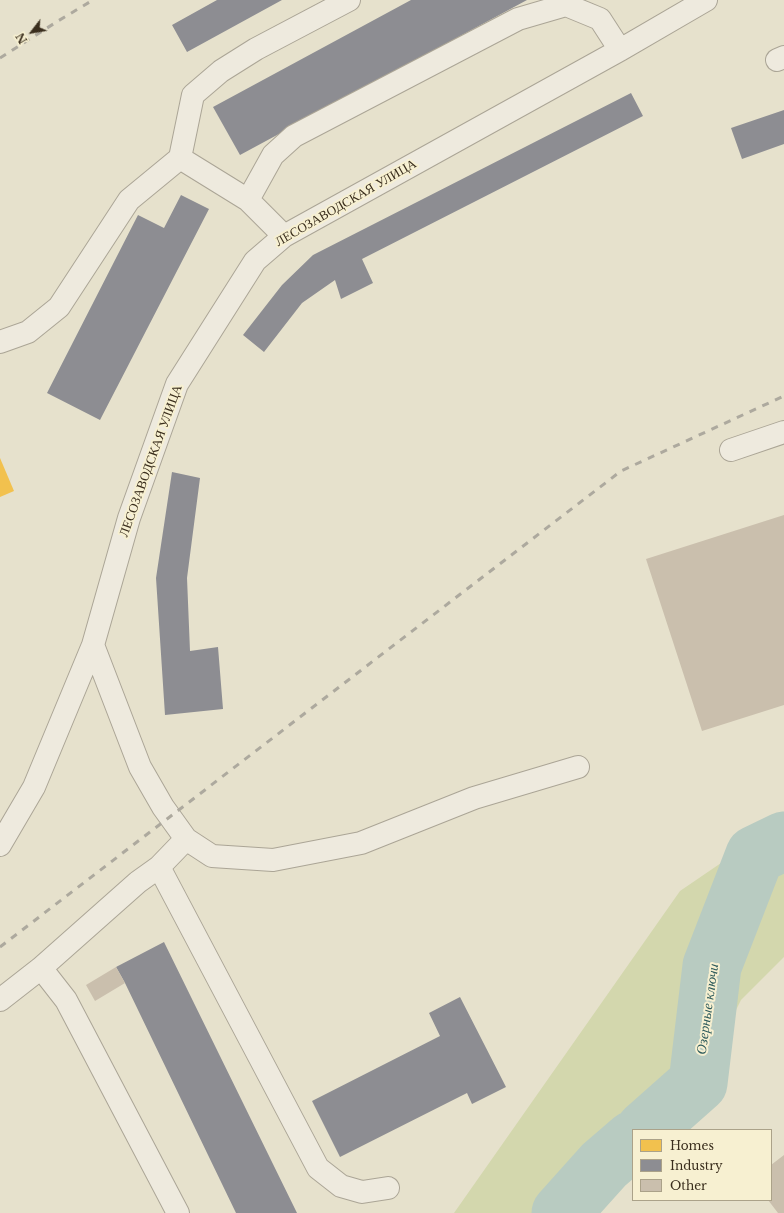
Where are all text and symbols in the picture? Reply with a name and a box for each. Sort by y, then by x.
north arrow [12,12,52,52]
text: N [13,30,30,46]
street label: ЛЕСОЗАВОДСКАЯ УЛИЦА [272,156,420,250]
street label: ЛЕСОЗАВОДСКАЯ УЛИЦА [116,383,186,539]
water label: Озерные ключи [693,962,723,1056]
legend [632,1129,772,1201]
text: Homes [670,1138,714,1153]
text: Industry [670,1158,723,1173]
text: Other [670,1178,707,1193]

